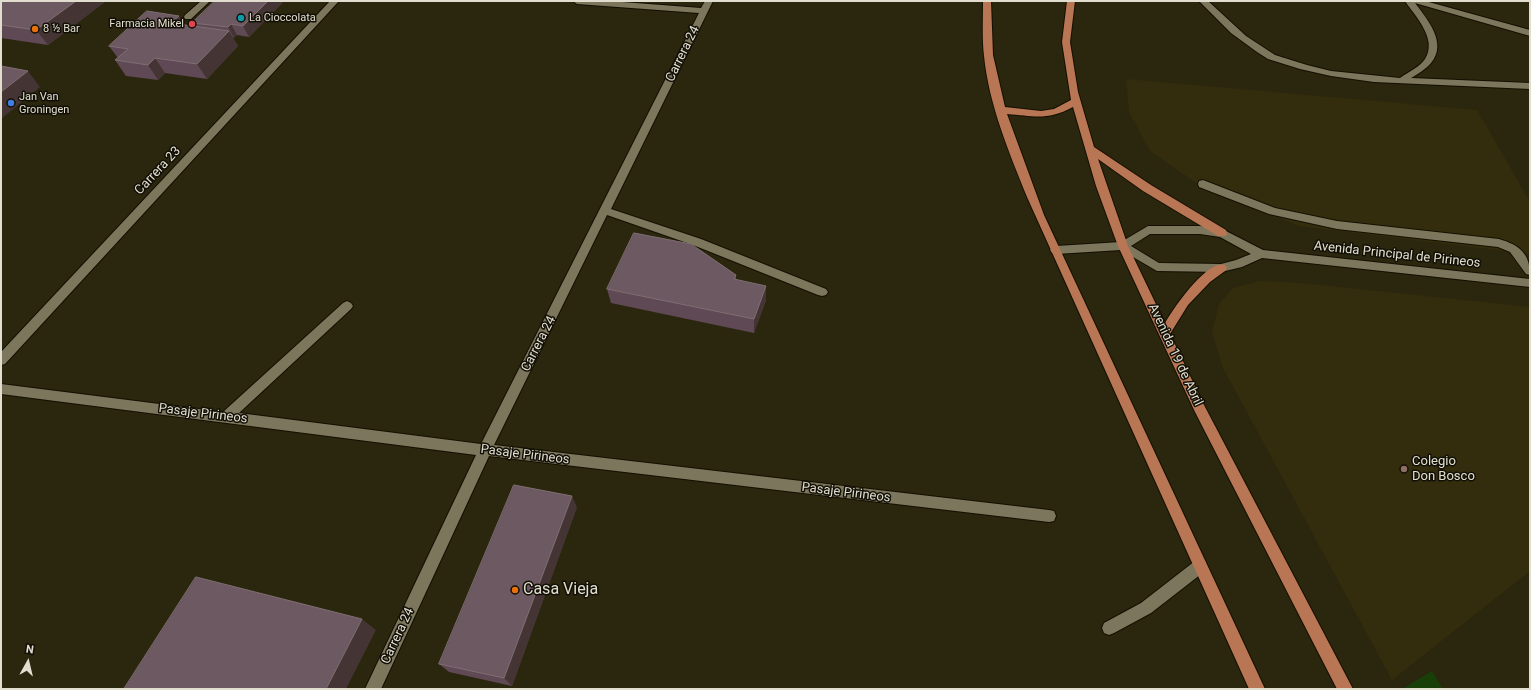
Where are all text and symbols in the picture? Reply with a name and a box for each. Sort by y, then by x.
place label: La Cioccolata [249,11,316,25]
marker: La Cioccolata [236,13,246,23]
place label: Farmacia Mikel [109,17,184,31]
marker: Farmacia Mikel [187,19,197,29]
place label: 8 ½ Bar [43,22,80,36]
marker: 8 ½ Bar [30,24,40,34]
street label: Carrera 24 [663,24,703,84]
place label: Jan Van Groningen [19,90,69,116]
marker: Jan Van Groningen [6,98,16,108]
street label: Carrera 23 [132,144,184,198]
street label: Avenida Principal de Pirineos [1313,238,1481,272]
street label: Avenida 19 de Abril [1144,301,1206,409]
street label: Carrera 24 [518,314,560,374]
street label: Pasaje Pirineos [158,401,248,427]
street label: Pasaje Pirineos [480,442,570,468]
place label: Colegio Don Bosco [1412,454,1475,485]
marker: Colegio Don Bosco [1399,464,1409,474]
street label: Pasaje Pirineos [801,480,891,506]
place label: Casa Vieja [523,580,598,600]
marker: Casa Vieja [510,585,520,595]
street label: Carrera 24 [378,605,418,667]
north arrow [8,642,48,682]
text: N [25,643,34,657]

